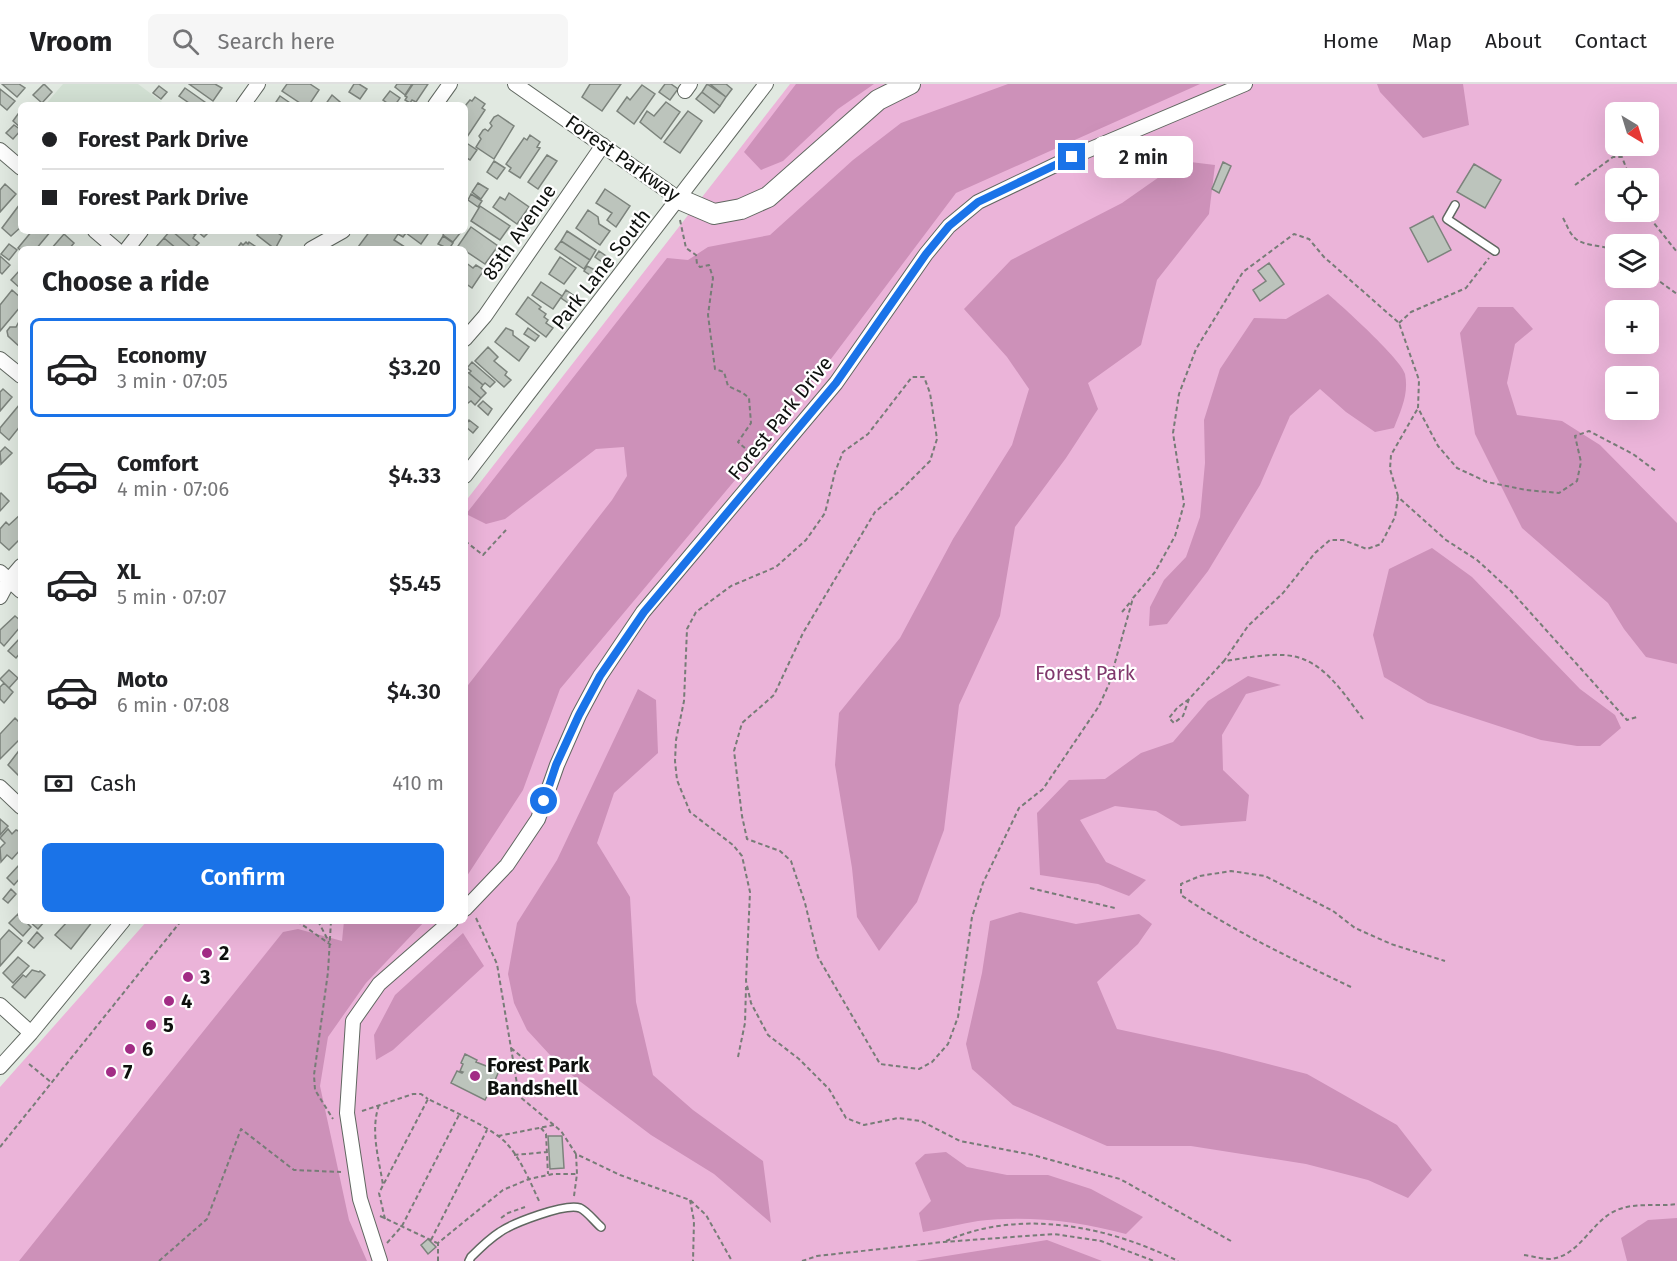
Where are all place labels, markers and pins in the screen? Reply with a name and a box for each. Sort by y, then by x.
place label: 2 [219,941,229,965]
marker: 2 [200,946,214,960]
place label: 3 [199,965,210,989]
marker: 3 [181,970,195,984]
place label: 4 [181,989,192,1013]
marker: 4 [162,994,176,1008]
place label: 5 [163,1013,174,1037]
marker: 5 [144,1018,158,1032]
place label: 6 [142,1037,153,1061]
marker: 6 [123,1042,137,1056]
place label: Forest Park Bandshell [487,1053,590,1100]
place label: 7 [123,1060,132,1084]
marker: 7 [104,1065,118,1079]
marker: Forest Park Bandshell [468,1069,482,1083]

